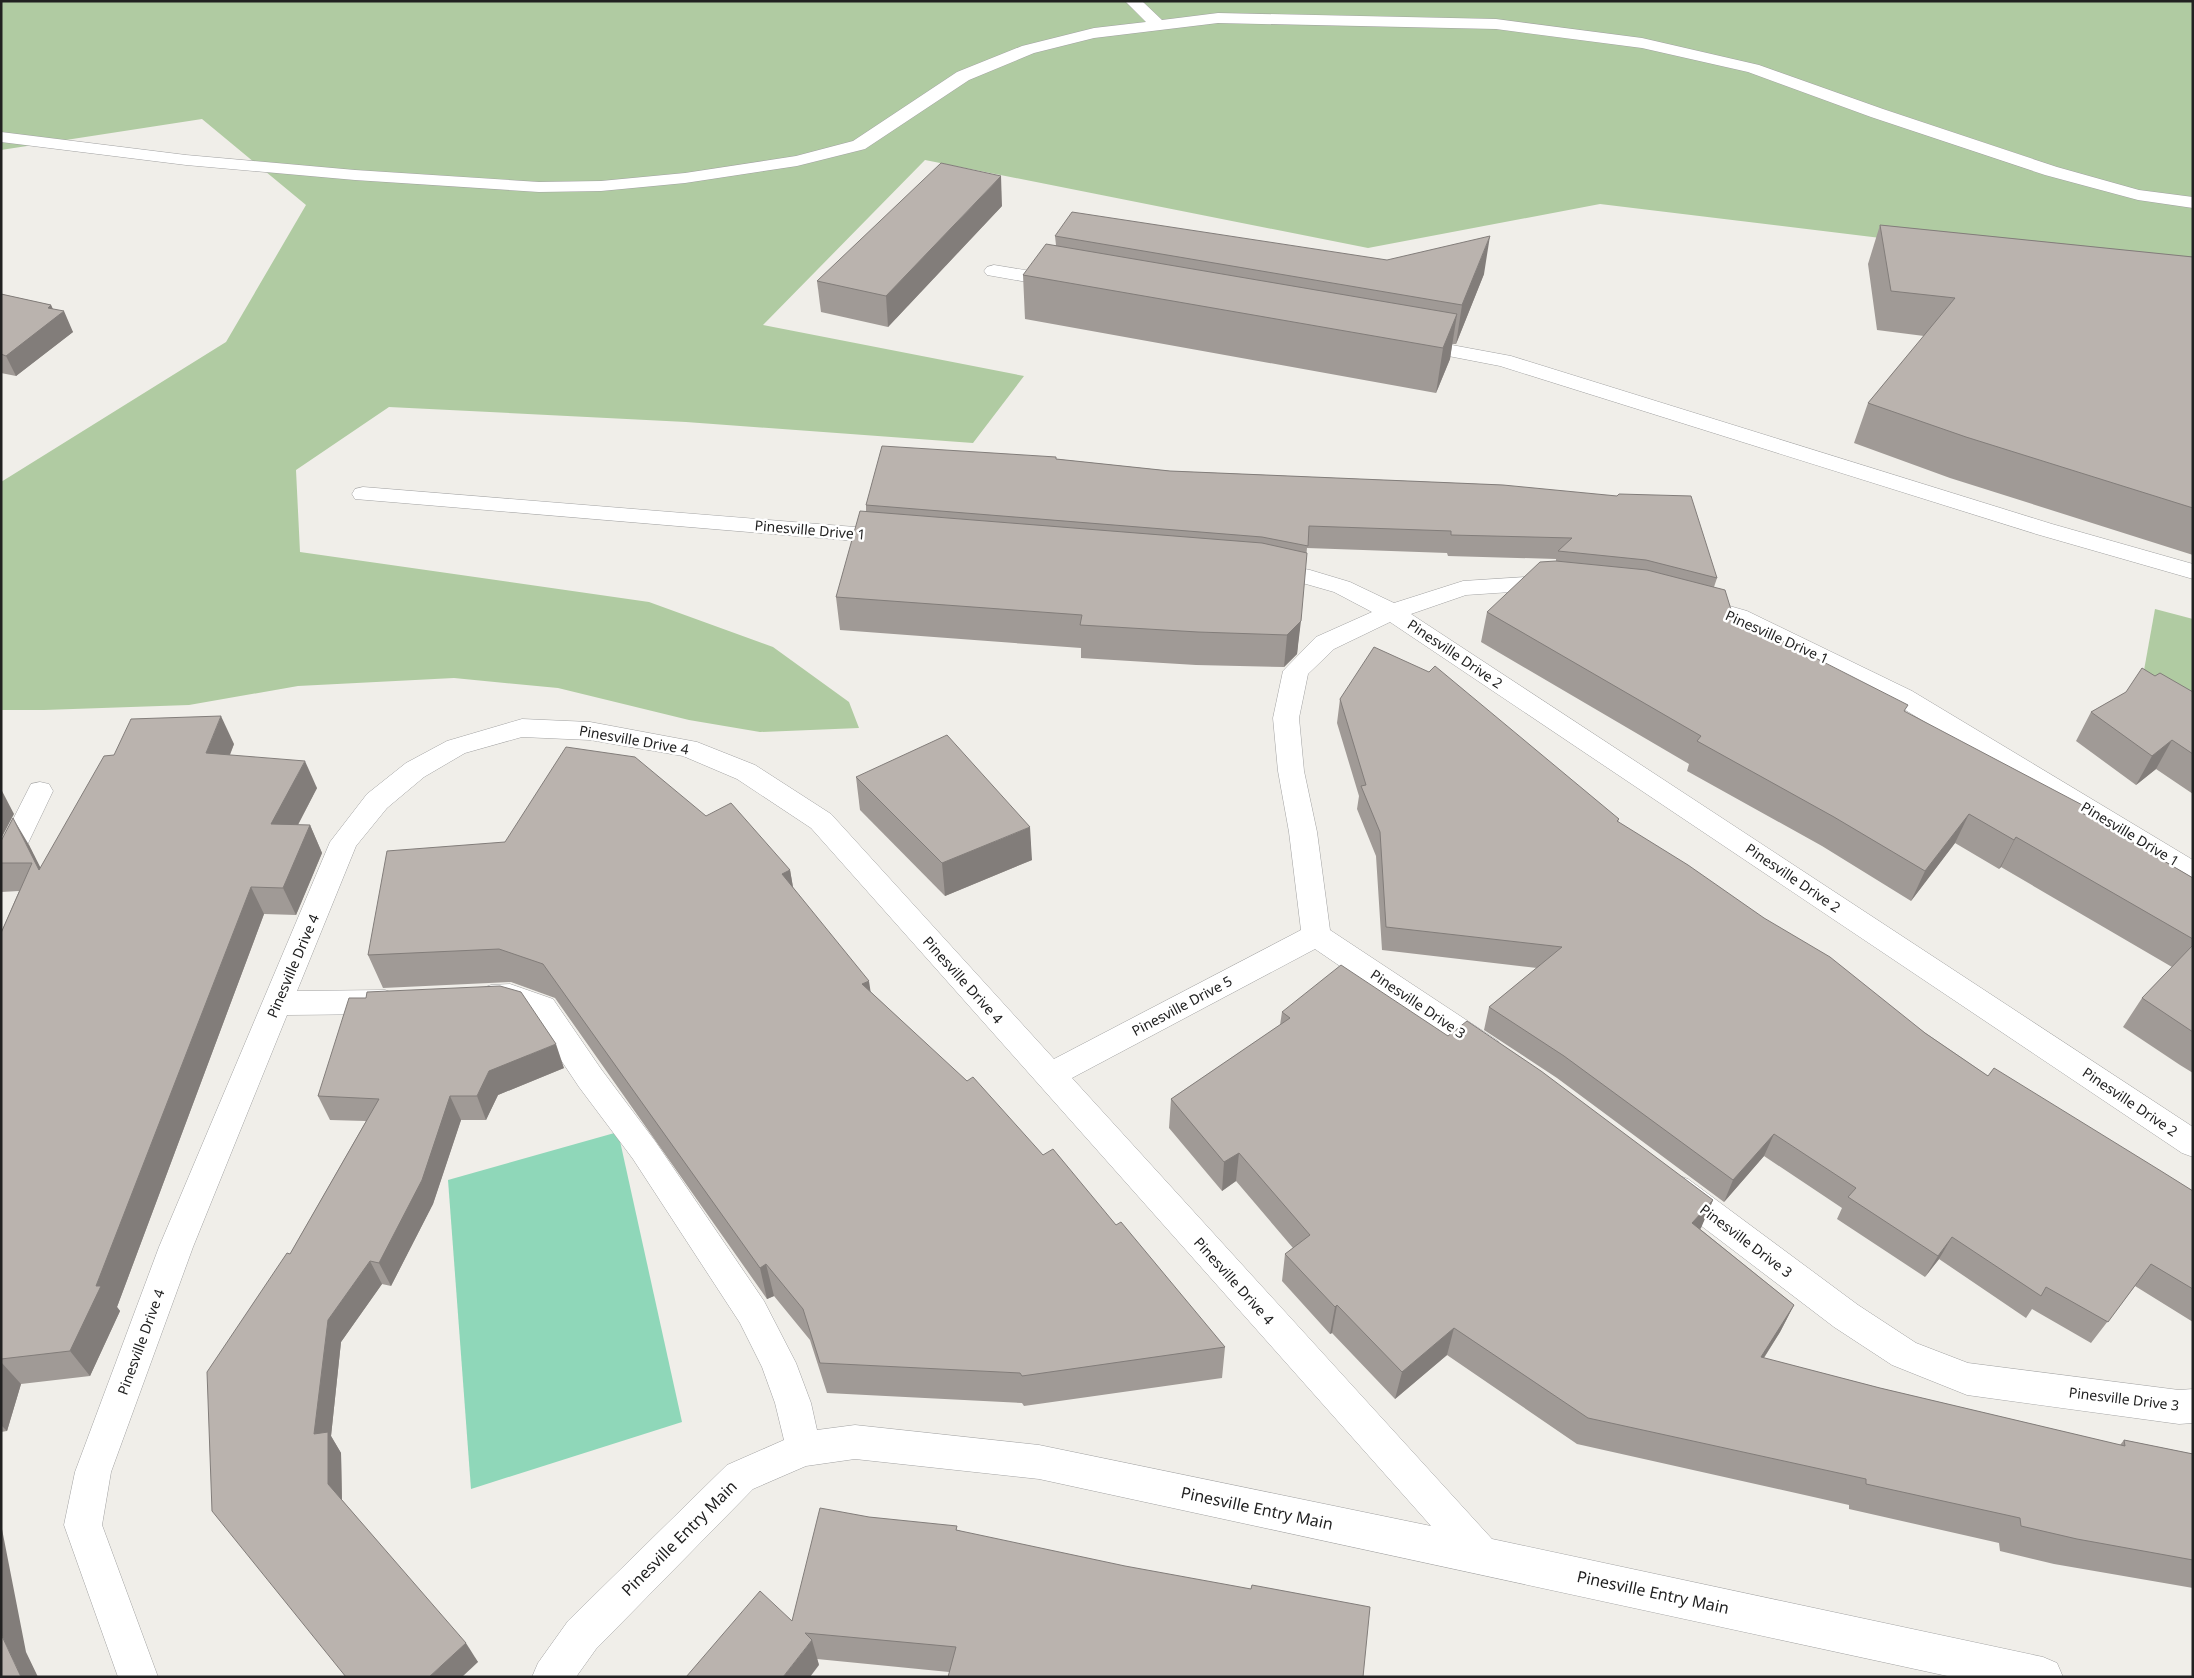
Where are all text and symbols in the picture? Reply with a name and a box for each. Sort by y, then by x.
street label: Pinesville Drive 1 [754,515,866,544]
street label: Pinesville Drive 1 [1723,605,1832,668]
street label: Pinesville Drive 2 [1404,615,1507,693]
street label: Pinesville Drive 4 [578,721,690,759]
street label: Pinesville Drive 1 [2078,797,2183,870]
street label: Pinesville Drive 2 [1742,839,1845,917]
street label: Pinesville Drive 4 [262,911,323,1021]
street label: Pinesville Drive 4 [919,932,1008,1027]
street label: Pinesville Drive 3 [1367,965,1470,1043]
street label: Pinesville Drive 5 [1128,971,1235,1040]
street label: Pinesville Drive 2 [2079,1063,2182,1141]
street label: Pinesville Drive 3 [1696,1200,1796,1282]
street label: Pinesville Drive 4 [1190,1233,1279,1328]
street label: Pinesville Drive 4 [113,1286,168,1397]
street label: Pinesville Drive 3 [2068,1382,2180,1415]
street label: Pinesville Entry Main [616,1475,742,1601]
street label: Pinesville Entry Main [1179,1481,1335,1535]
street label: Pinesville Entry Main [1575,1565,1731,1619]

